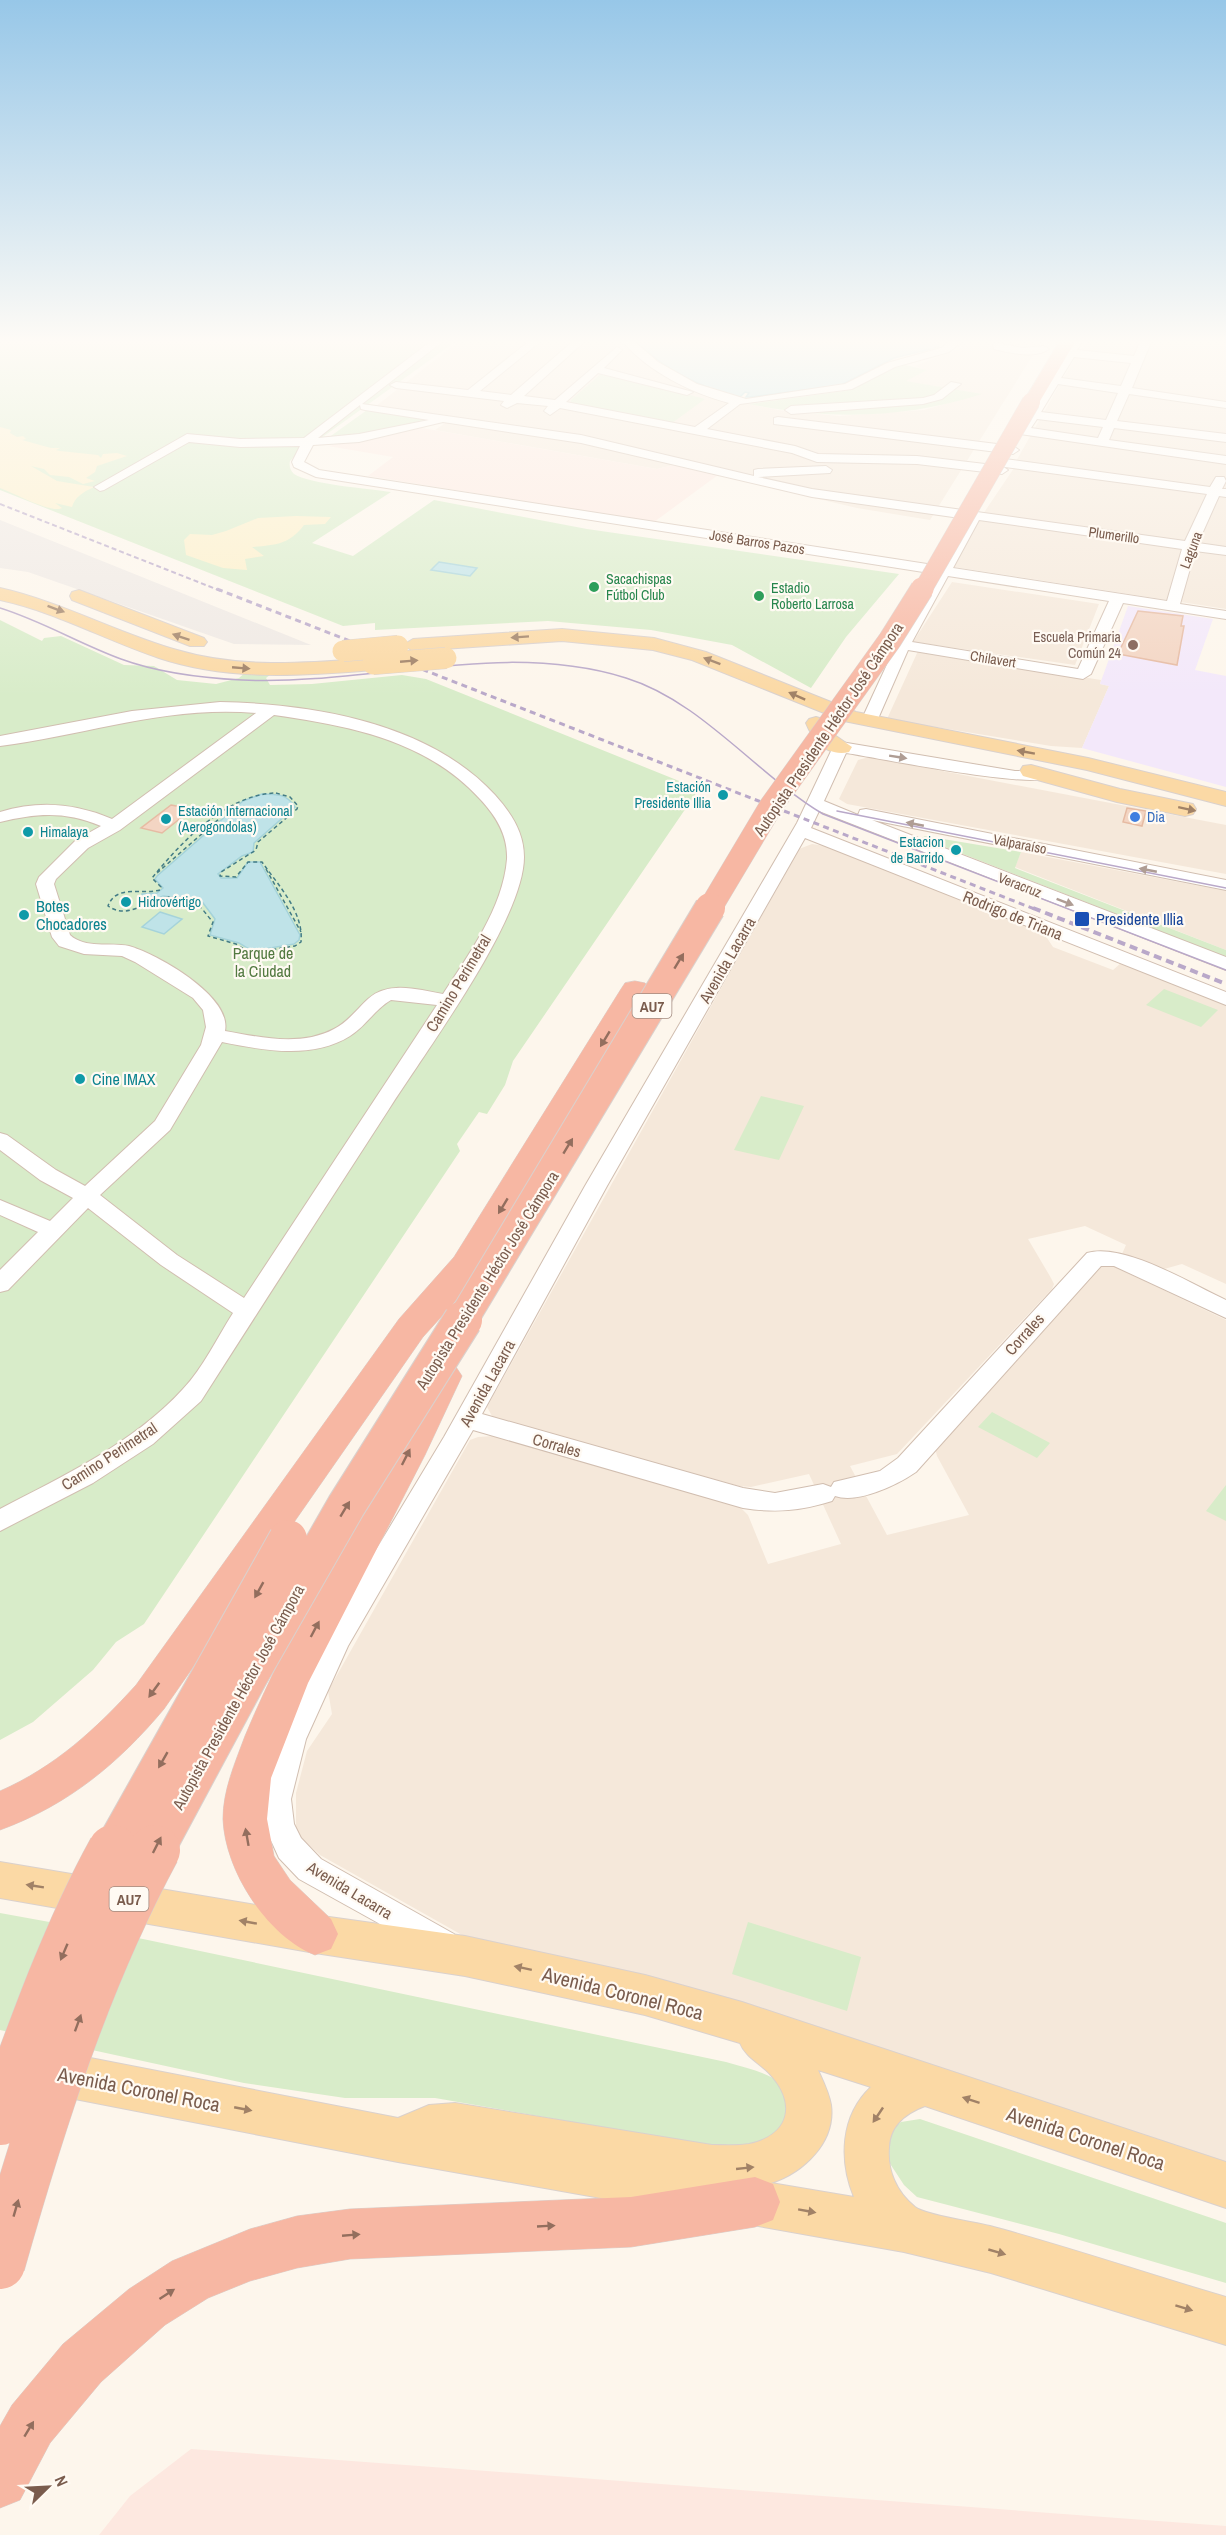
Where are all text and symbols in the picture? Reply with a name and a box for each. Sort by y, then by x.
street label: Plumerillo [1087,523,1141,547]
street label: José Barros Pazos [708,526,806,558]
street label: Laguna [1176,528,1206,571]
place label: Sacachispas Fútbol Club [606,570,672,604]
place label: Estadio Roberto Larrosa [771,579,855,613]
marker: Sacachispas Fútbol Club [587,580,601,594]
marker: Estadio Roberto Larrosa [752,589,766,603]
one-way arrow [48,604,66,614]
street label: Autopista Presidente Héctor José Cámpora [747,617,908,841]
place label: Escuela Primaria Común 24 [1033,628,1122,662]
one-way arrow [172,631,190,641]
one-way arrow [510,632,529,642]
marker: Escuela Primaria Común 24 [1126,638,1140,652]
street label: Chilavert [969,647,1017,671]
one-way arrow [702,656,720,666]
one-way arrow [400,657,419,666]
one-way arrow [232,663,251,673]
one-way arrow [788,691,805,700]
one-way arrow [1016,747,1035,756]
one-way arrow [889,753,908,762]
place label: Estación Presidente Illia [634,778,712,812]
marker: Estación Presidente Illia [716,788,730,802]
place label: Estación Internacional (Aerogondolas) [178,802,292,836]
one-way arrow [1178,805,1197,815]
place label: Dia [1147,808,1165,826]
marker: Dia [1128,810,1142,824]
marker: Estación Internacional (Aerogondolas) [159,812,173,826]
one-way arrow [906,819,925,828]
place label: Himalaya [40,823,89,841]
marker: Himalaya [21,825,35,839]
street label: Valparaíso [992,830,1048,858]
place label: Estacion de Barrido [890,833,944,867]
marker: Estacion de Barrido [949,843,963,857]
one-way arrow [1139,864,1157,874]
street label: Veracruz [996,868,1045,902]
street label: Rodrigo de Triana [960,885,1067,945]
place label: Hidrovértigo [138,893,201,911]
place label: Botes Chocadores [36,895,107,935]
marker: Hidrovértigo [119,895,133,909]
one-way arrow [1056,897,1074,907]
marker: Botes Chocadores [17,908,31,922]
place label: Presidente Illia [1096,908,1184,930]
marker: Presidente Illia [1073,910,1091,928]
street label: Avenida Lacarra [693,912,761,1008]
street label: Camino Perimetral [420,930,496,1036]
park label: Parque de la Ciudad [233,942,293,982]
one-way arrow [674,953,685,969]
road number: AU7 [632,994,672,1018]
one-way arrow [599,1031,610,1047]
place label: Cine IMAX [92,1068,156,1090]
marker: Cine IMAX [73,1072,87,1086]
one-way arrow [563,1138,574,1154]
street label: Autopista Presidente Héctor José Cámpora [410,1166,564,1394]
one-way arrow [498,1198,509,1214]
street label: Corrales [999,1308,1049,1360]
street label: Avenida Lacarra [454,1335,520,1431]
street label: Camino Perimetral [57,1417,161,1495]
street label: Corrales [530,1428,584,1462]
one-way arrow [401,1448,411,1465]
one-way arrow [340,1500,350,1517]
street label: Autopista Presidente Héctor José Cámpora [166,1580,309,1814]
one-way arrow [254,1582,264,1599]
one-way arrow [310,1621,320,1638]
one-way arrow [149,1682,161,1697]
one-way arrow [157,1752,168,1768]
one-way arrow [243,1827,252,1846]
one-way arrow [152,1836,162,1853]
street label: Avenida Lacarra [302,1855,397,1925]
one-way arrow [25,1881,44,1890]
road number: AU7 [110,1887,148,1911]
one-way arrow [238,1918,257,1927]
one-way arrow [59,1943,69,1961]
street label: Avenida Coronel Roca [539,1960,706,2026]
one-way arrow [513,1963,532,1973]
one-way arrow [73,2014,83,2032]
street label: Avenida Coronel Roca [55,2060,222,2118]
one-way arrow [962,2094,980,2104]
street label: Avenida Coronel Roca [1003,2099,1169,2176]
one-way arrow [234,2105,253,2114]
one-way arrow [872,2107,883,2124]
one-way arrow [735,2163,754,2173]
one-way arrow [12,2199,21,2217]
one-way arrow [797,2207,816,2216]
one-way arrow [536,2221,555,2230]
one-way arrow [341,2230,360,2240]
one-way arrow [988,2248,1006,2257]
one-way arrow [159,2288,175,2299]
one-way arrow [1175,2304,1193,2314]
one-way arrow [23,2421,34,2437]
north arrow [18,2457,78,2517]
text: N [50,2472,74,2490]

